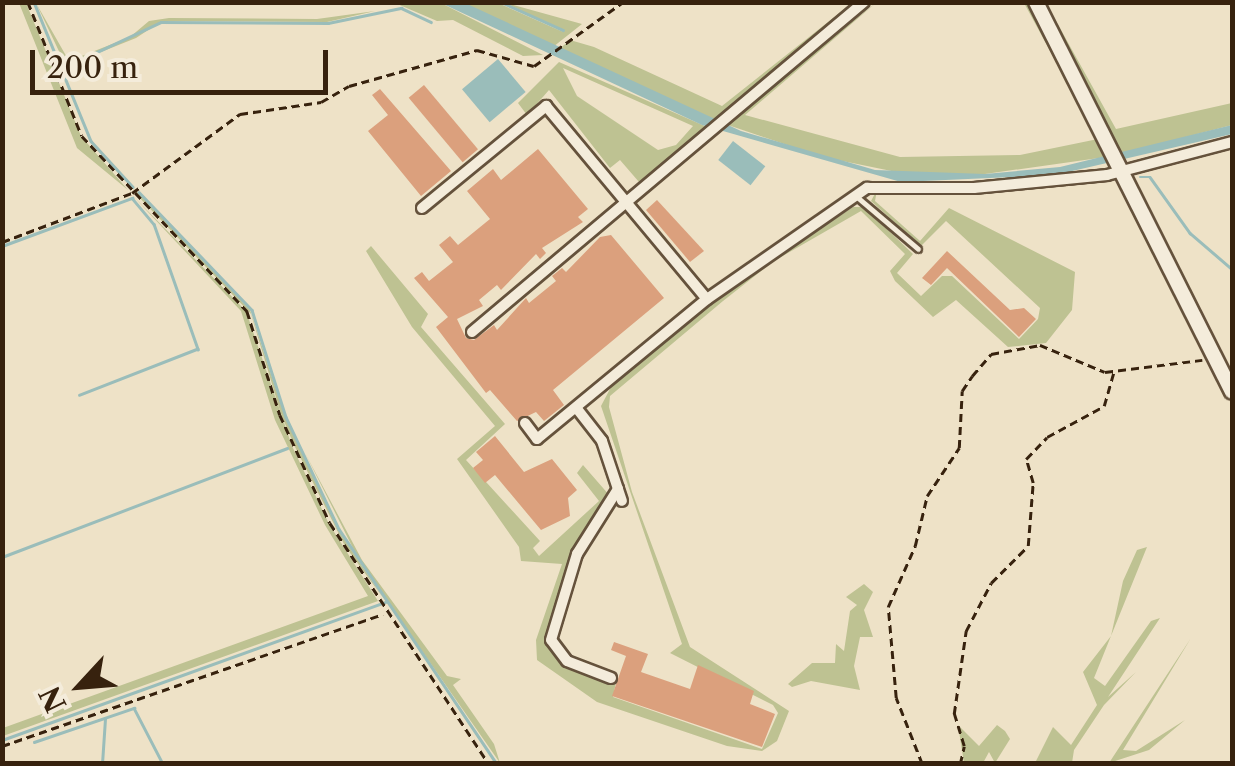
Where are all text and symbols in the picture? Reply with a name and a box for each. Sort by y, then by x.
scale bar [35,30,332,92]
text: 200 m [47,49,138,86]
north arrow [30,636,130,736]
text: N [32,681,74,718]

